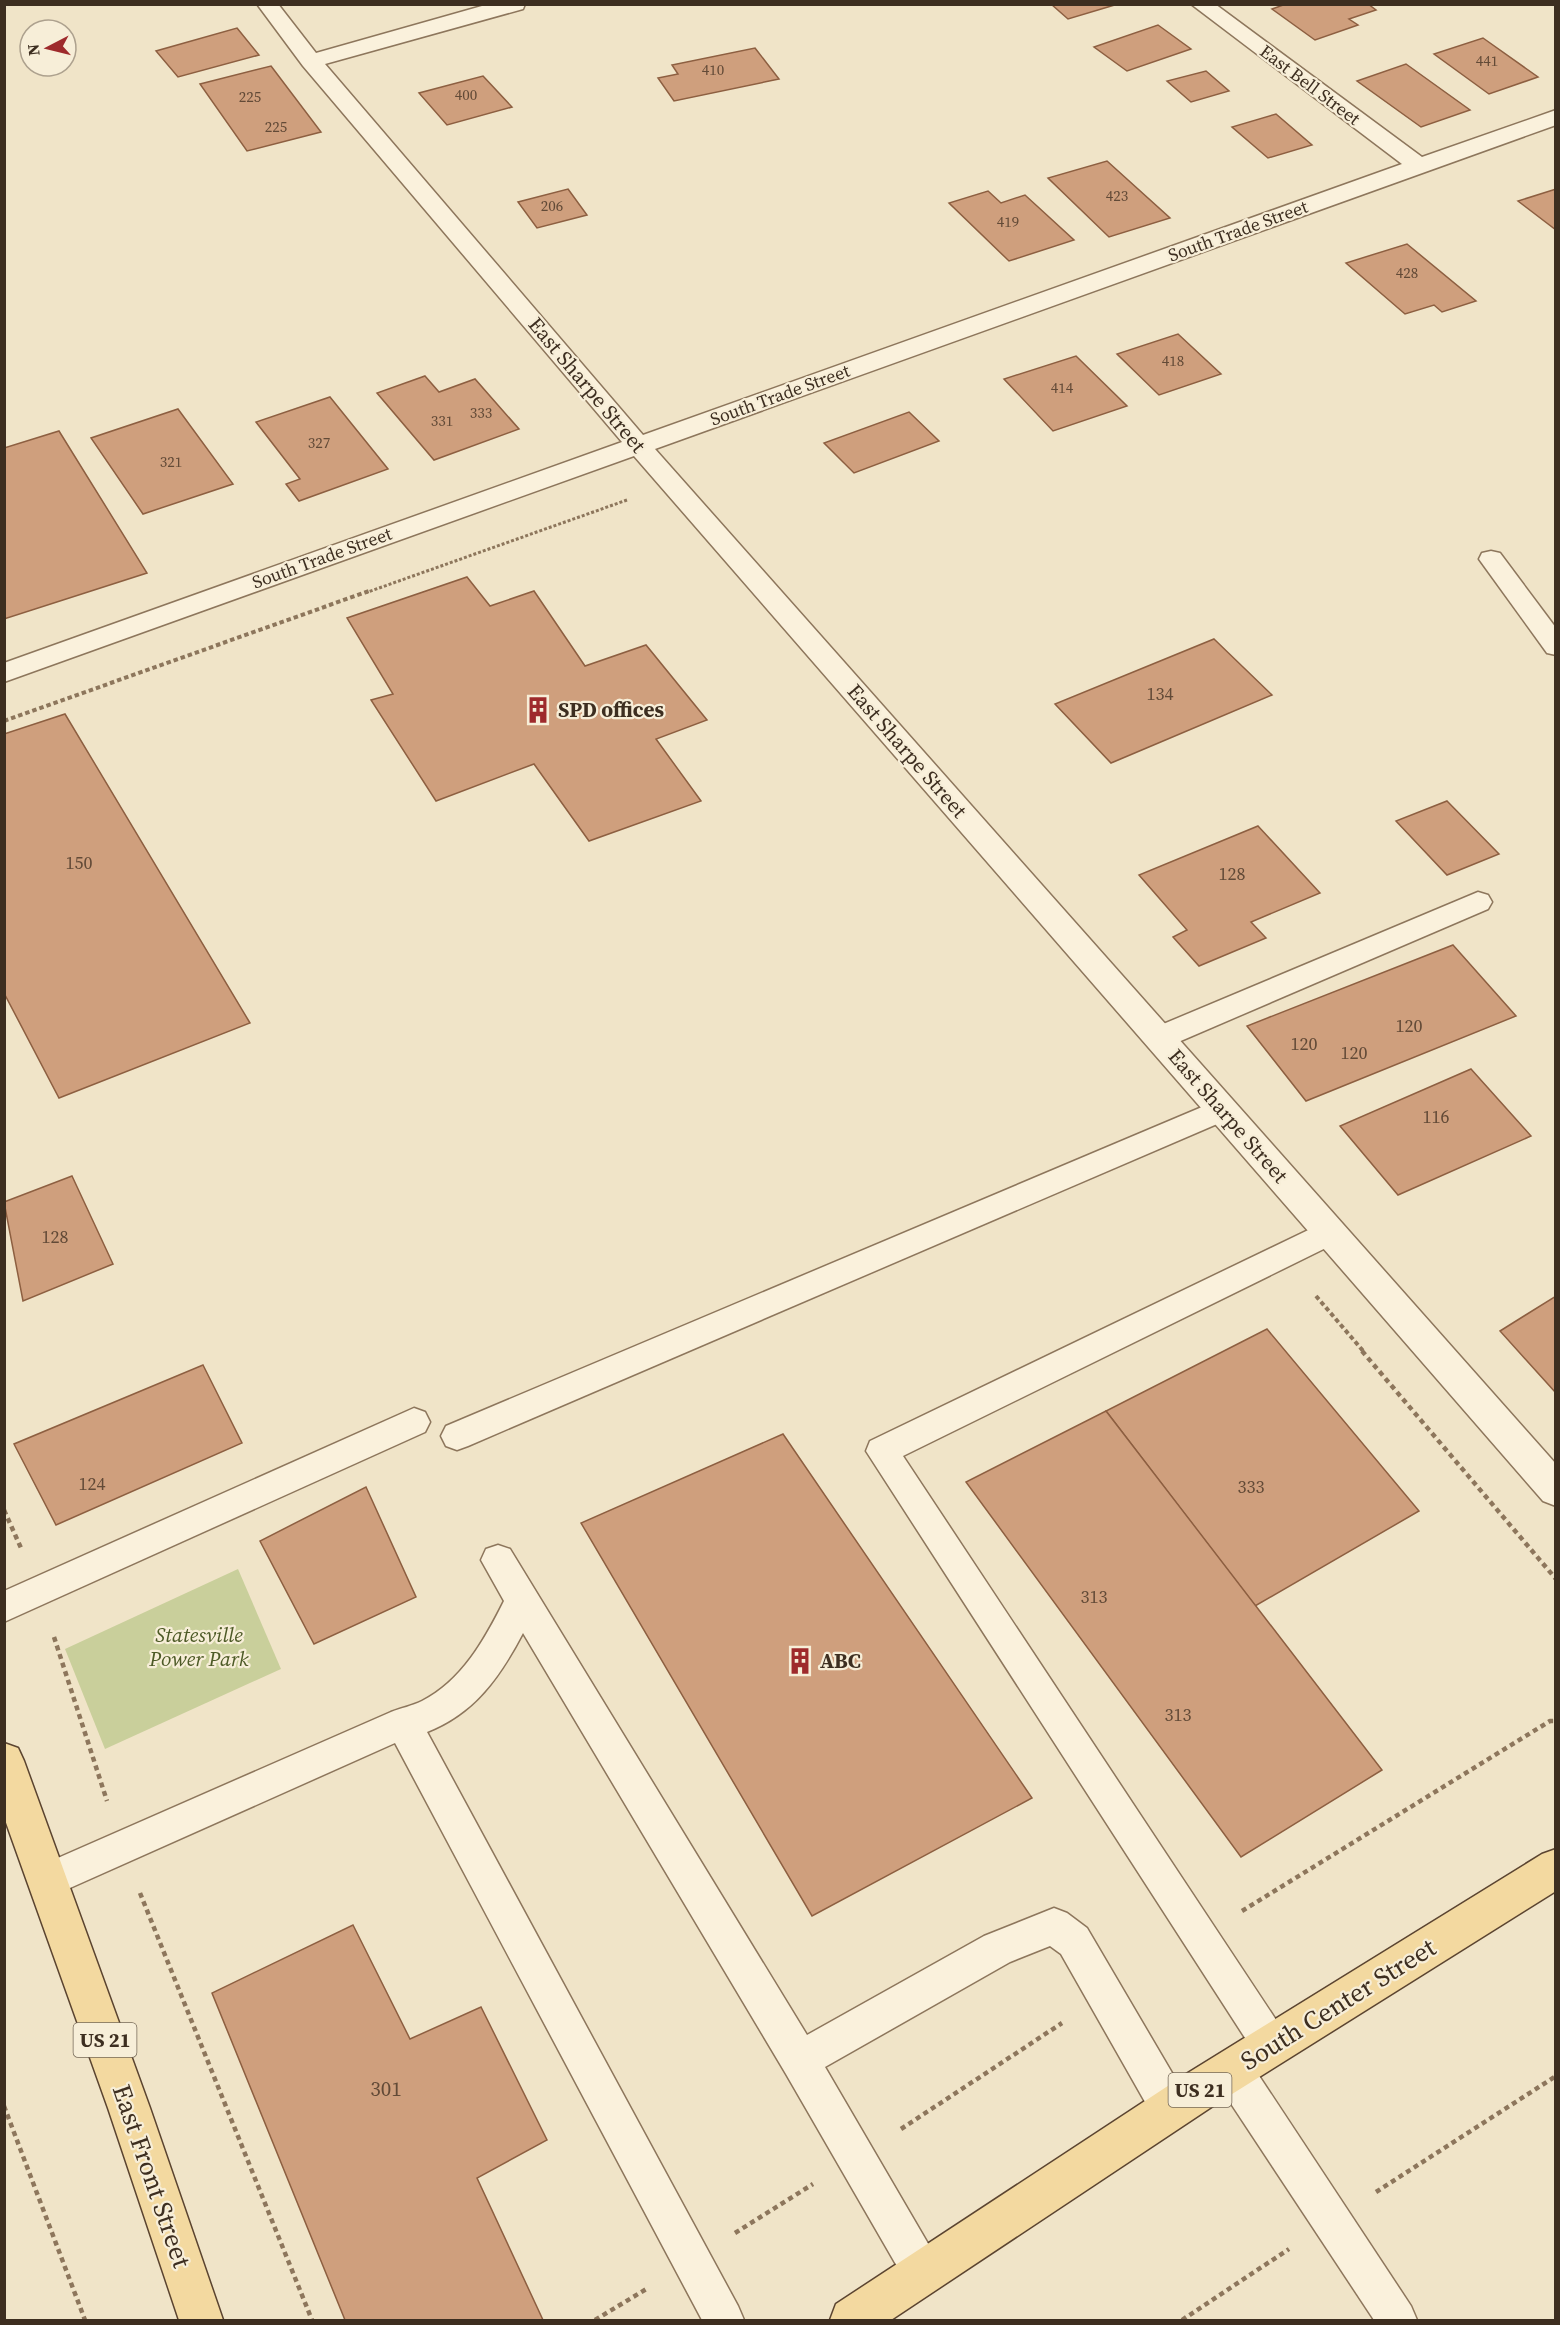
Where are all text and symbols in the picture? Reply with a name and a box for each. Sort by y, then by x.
north arrow [18,18,78,78]
street label: East Bell Street [1255,39,1366,131]
text: N [21,42,45,57]
house number: 441 [1476,50,1498,71]
house number: 410 [702,59,724,80]
house number: 400 [455,84,477,105]
house number: 225 [239,86,261,107]
house number: 225 [265,116,287,137]
house number: 423 [1106,185,1128,206]
street label: South Trade Street [1165,194,1311,267]
house number: 206 [541,195,563,216]
house number: 419 [997,211,1019,232]
house number: 428 [1396,262,1418,283]
street label: East Sharpe Street [522,311,653,459]
house number: 418 [1162,350,1184,371]
street label: South Trade Street [707,358,853,431]
house number: 414 [1051,377,1074,398]
house number: 333 [470,402,492,423]
house number: 331 [431,410,453,431]
house number: 327 [308,432,330,453]
house number: 321 [160,451,182,472]
street label: South Trade Street [249,521,395,594]
street label: East Sharpe Street [841,677,974,824]
house number: 134 [1147,681,1174,706]
building icon: SPD offices [523,695,553,725]
place label: SPD offices [558,695,664,724]
house number: 150 [66,850,93,875]
house number: 128 [1219,861,1246,886]
house number: 120 [1396,1013,1423,1038]
house number: 120 [1291,1031,1318,1056]
house number: 120 [1341,1040,1368,1065]
street label: East Sharpe Street [1162,1042,1295,1189]
house number: 116 [1423,1104,1450,1129]
house number: 128 [42,1224,69,1249]
house number: 124 [79,1471,106,1496]
house number: 333 [1238,1474,1265,1499]
house number: 313 [1081,1584,1108,1609]
park label: Statesville Power Park [148,1620,249,1673]
building icon: ABC [785,1646,815,1676]
place label: ABC [820,1646,861,1675]
house number: 313 [1165,1702,1192,1727]
street label: South Center Street [1234,1929,1443,2079]
road number: US 21 [74,2023,136,2057]
road number: US 21 [1168,2073,1232,2107]
house number: 301 [370,2074,402,2103]
street label: East Front Street [104,2080,200,2273]

